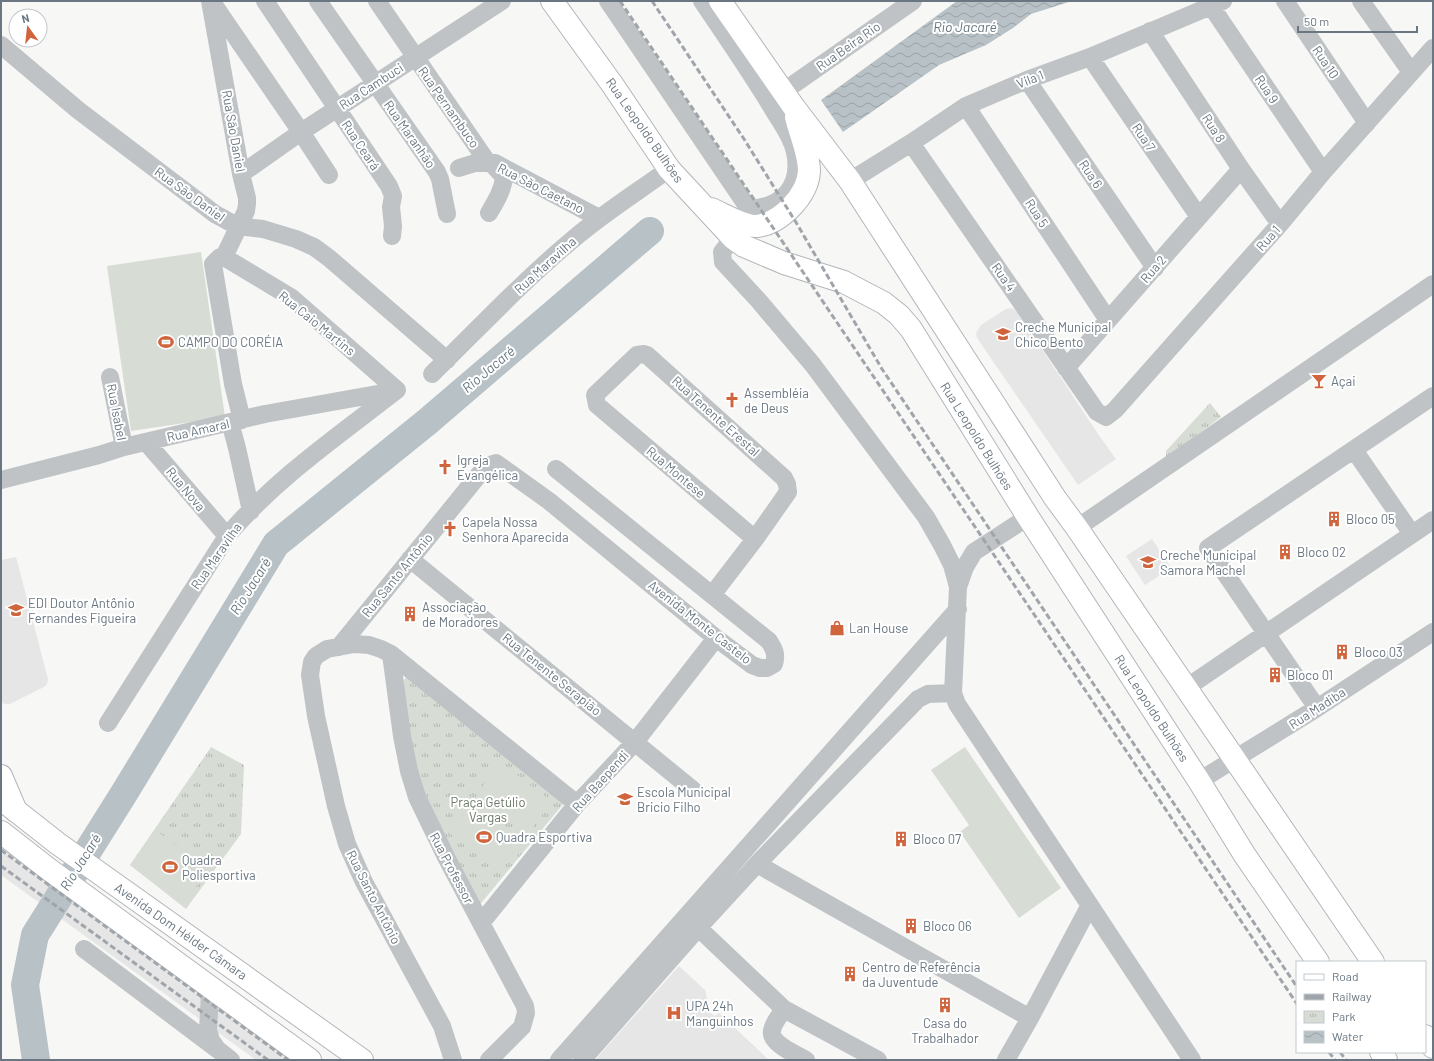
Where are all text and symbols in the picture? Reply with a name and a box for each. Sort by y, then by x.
north arrow [8,8,48,48]
scale bar [1298,8,1417,34]
text: N [20,11,31,25]
text: 50 m [1304,14,1329,28]
street label: Rua Beira Rio [813,18,883,74]
water label: Rio Jacaré [933,18,997,35]
street label: Rua 10 [1309,43,1343,81]
street label: Rua Cambuci [336,59,406,113]
street label: Rua Pernambuco [415,63,483,151]
street label: Vila 1 [1014,67,1046,91]
street label: Rua 9 [1252,72,1282,106]
street label: Rua Leopoldo Bulhões [603,74,687,186]
street label: Rua Sāo Daniel [219,89,249,173]
street label: Rua Maranhão [381,97,439,171]
street label: Rua 8 [1199,111,1229,145]
street label: Rua Ceará [338,117,384,173]
street label: Rua 7 [1129,120,1159,154]
street label: Rua 6 [1076,157,1106,192]
street label: Rua São Caetano [495,159,587,217]
street label: Rua São Daniel [152,163,228,225]
street label: Rua 5 [1022,196,1052,231]
street label: Rua 1 [1252,222,1284,254]
street label: Rua Maravilha [511,233,579,297]
street label: Rua 2 [1137,252,1169,286]
street label: Rua 4 [988,260,1020,294]
street label: Rua Caio Martins [276,287,358,359]
place label: Creche Municipal Chico Bento [1015,319,1111,350]
school or university icon: Creche Municipal Chico Bento [994,325,1012,343]
sports icon: CAMPO DO CORÉIA [157,333,175,351]
place label: CAMPO DO CORÉIA [178,334,283,350]
water label: Rio Jacaré [458,342,518,396]
street label: Rua Tenente Erestal [669,372,763,460]
bar icon: Açai [1310,372,1328,390]
place label: Açai [1331,373,1355,389]
street label: Rua Leopoldo Bulhões [937,379,1017,493]
street label: Rua Isabel [104,382,130,442]
place label: Assembléia de Deus [744,385,809,416]
church icon: Assembléia de Deus [723,391,741,409]
street label: Rua Amaral [165,415,231,445]
street label: Rua Montese [643,443,709,501]
place label: Igreja Evangélica [457,452,518,483]
church icon: Igreja Evangélica [436,458,454,476]
street label: Rua Nova [163,464,209,514]
building icon: Bloco 05 [1325,510,1343,528]
place label: Bloco 05 [1346,511,1395,527]
place label: Capela Nossa Senhora Aparecida [462,514,569,545]
street label: Rua Maravilha [187,520,245,592]
church icon: Capela Nossa Senhora Aparecida [441,520,459,538]
street label: Rua Santo Antônio [358,530,436,620]
building icon: Bloco 02 [1276,543,1294,561]
place label: Bloco 02 [1297,544,1346,560]
place label: Creche Municipal Samora Machel [1160,547,1256,578]
school or university icon: Creche Municipal Samora Machel [1139,553,1157,571]
water label: Rio Jacaré [226,554,274,618]
street label: Avenida Monte Castelo [645,577,755,667]
place label: EDI Doutor Antônio Fernandes Figueira [28,595,136,626]
place label: Associação de Moradores [422,599,498,630]
school or university icon: EDI Doutor Antônio Fernandes Figueira [7,601,25,619]
building icon: Associação de Moradores [401,605,419,623]
shop icon: Lan House [828,619,846,637]
place label: Lan House [849,620,908,636]
street label: Rua Tenente Serapião [499,629,605,719]
building icon: Bloco 03 [1333,643,1351,661]
place label: Bloco 03 [1354,644,1403,660]
street label: Rua Leopoldo Bulhões [1111,651,1193,765]
building icon: Bloco 01 [1266,666,1284,684]
place label: Bloco 01 [1287,667,1333,683]
street label: Rua Madiba [1286,684,1348,732]
street label: Rua Baependi [568,747,632,815]
place label: Escola Municipal Bricio Filho [637,784,731,815]
school or university icon: Escola Municipal Bricio Filho [616,790,634,808]
park label: Praça Getúlio Vargas [451,794,525,825]
sports icon: Quadra Esportiva [475,828,493,846]
place label: Quadra Esportiva [496,829,592,845]
water label: Rio Jacaré [56,830,104,894]
street label: Rua Professor [427,830,478,907]
building icon: Bloco 07 [892,830,910,848]
place label: Bloco 07 [913,831,961,847]
street label: Rua Santo Antônio [343,847,405,947]
place label: Quadra Poliesportiva [182,852,256,883]
sports icon: Quadra Poliesportiva [161,858,179,876]
street label: Avenida Dom Hélder Câmara [111,879,251,983]
building icon: Bloco 06 [902,917,920,935]
place label: Bloco 06 [923,918,972,934]
place label: Centro de Referência da Juventude [862,959,980,990]
legend [1296,961,1426,1053]
building icon: Centro de Referência da Juventude [841,965,859,983]
text: Road [1332,969,1359,983]
text: Railway [1332,989,1372,1003]
building icon: Casa do Trabalhador [936,996,954,1014]
place label: UPA 24h Manguinhos [686,998,753,1029]
hospital icon: UPA 24h Manguinhos [665,1004,683,1022]
text: Park [1332,1009,1356,1023]
place label: Casa do Trabalhador [911,1015,979,1046]
text: Water [1332,1029,1364,1043]

